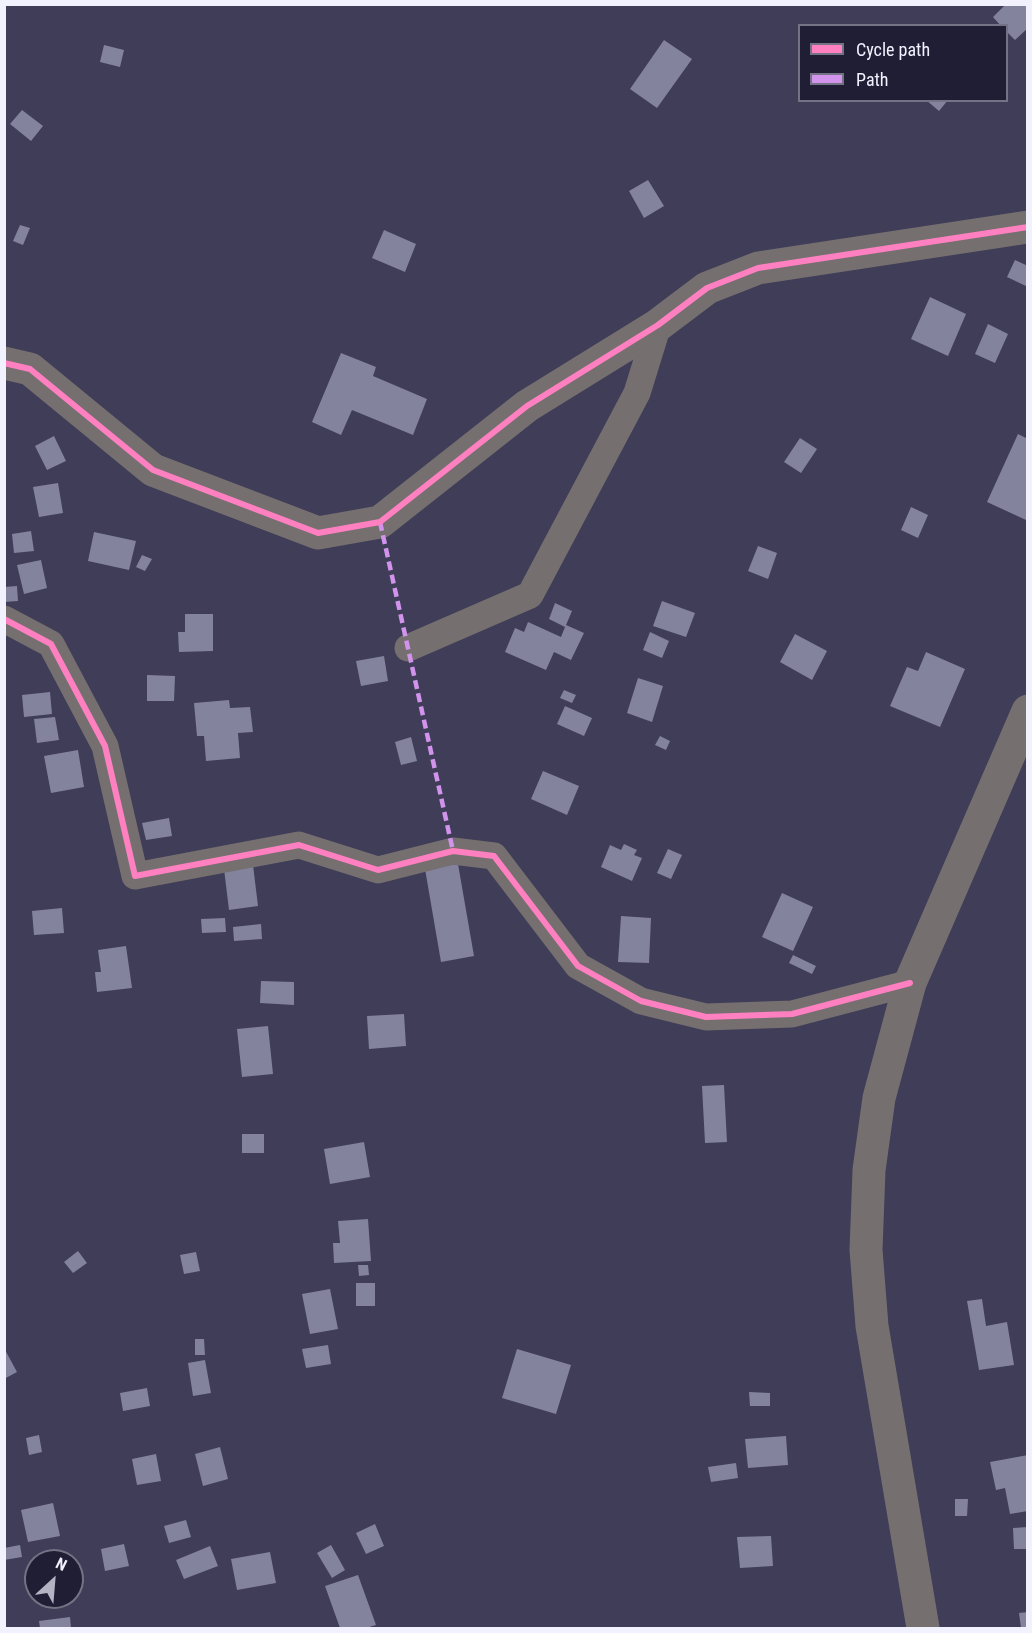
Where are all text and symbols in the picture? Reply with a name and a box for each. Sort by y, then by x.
legend [798,24,1008,102]
text: Cycle path [856,39,930,60]
text: Path [856,69,889,90]
north arrow [24,1549,84,1609]
text: N [53,1553,70,1575]

